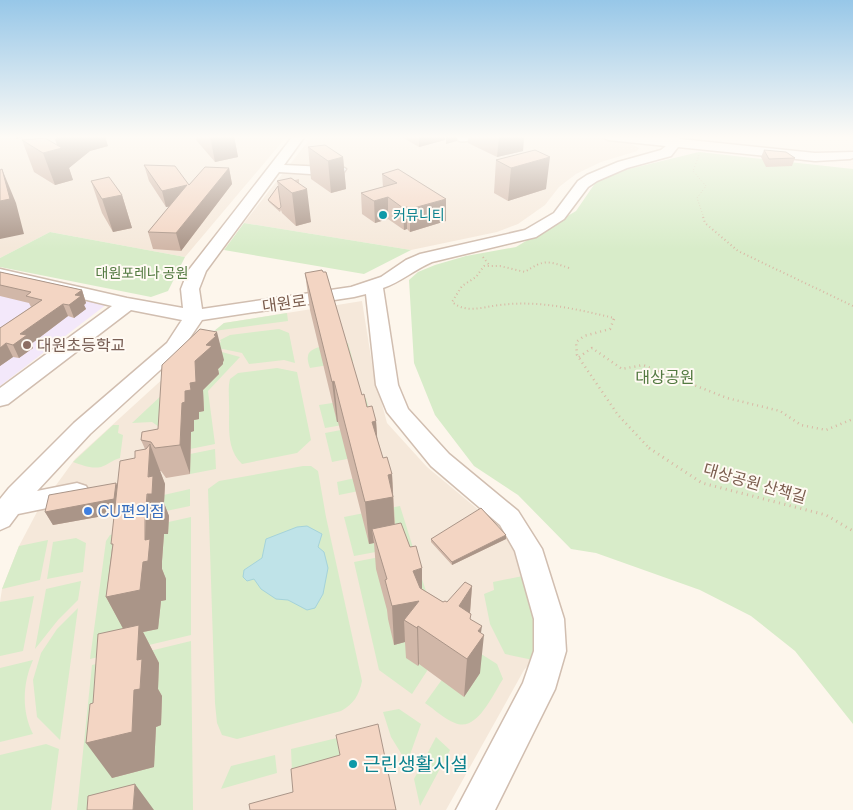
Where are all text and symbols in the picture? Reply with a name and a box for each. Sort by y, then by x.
place label: 커뮤니티 [393,205,445,224]
marker: 커뮤니티 [377,209,389,221]
park label: 대원포레나 공원 [96,263,188,282]
street label: 대원로 [261,289,308,317]
place label: 대원초등학교 [37,334,125,356]
marker: 대원초등학교 [21,339,33,351]
park label: 대상공원 [636,366,694,388]
street label: 대상공원 산책길 [701,458,809,508]
place label: CU편의점 [98,500,165,522]
marker: CU편의점 [82,505,94,517]
place label: 근린생활시설 [363,751,468,777]
marker: 근린생활시설 [347,758,359,770]

